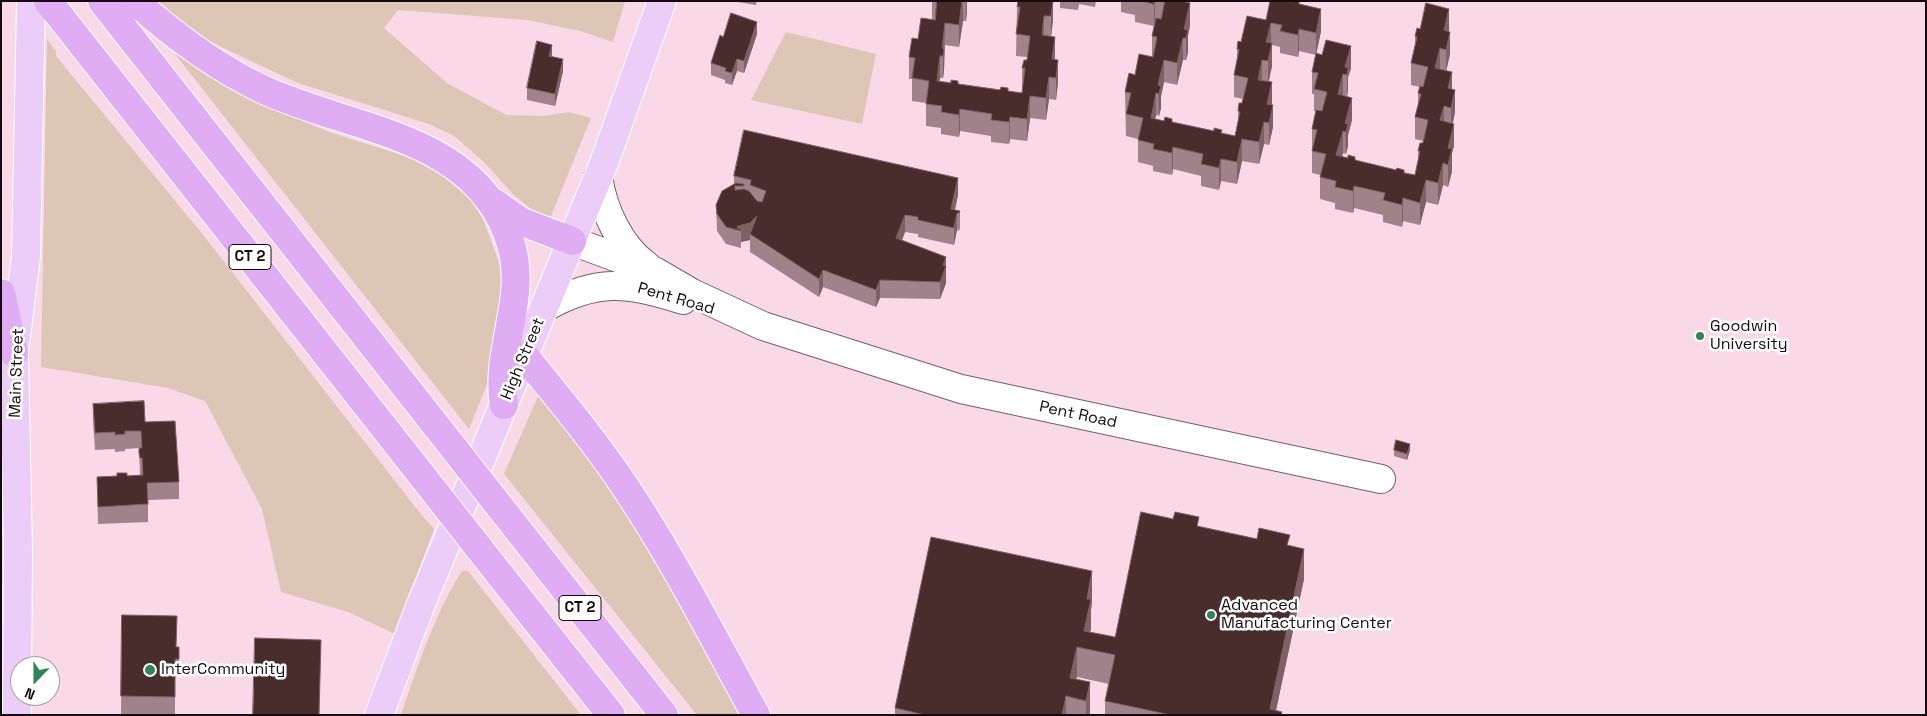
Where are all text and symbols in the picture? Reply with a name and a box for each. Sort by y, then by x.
road number: CT 2 [229,244,271,270]
street label: Pent Road [635,279,717,319]
street label: High Street [497,315,549,403]
place label: Goodwin University [1710,317,1788,355]
street label: Main Street [6,328,28,418]
marker: Goodwin University [1694,330,1706,342]
street label: Pent Road [1037,397,1119,433]
road number: CT 2 [559,596,601,620]
place label: Advanced Manufacturing Center [1221,596,1392,634]
marker: Advanced Manufacturing Center [1205,609,1217,621]
north arrow [10,656,60,706]
place label: InterCommunity [161,660,285,680]
marker: InterCommunity [143,663,157,677]
text: N [22,684,37,704]

